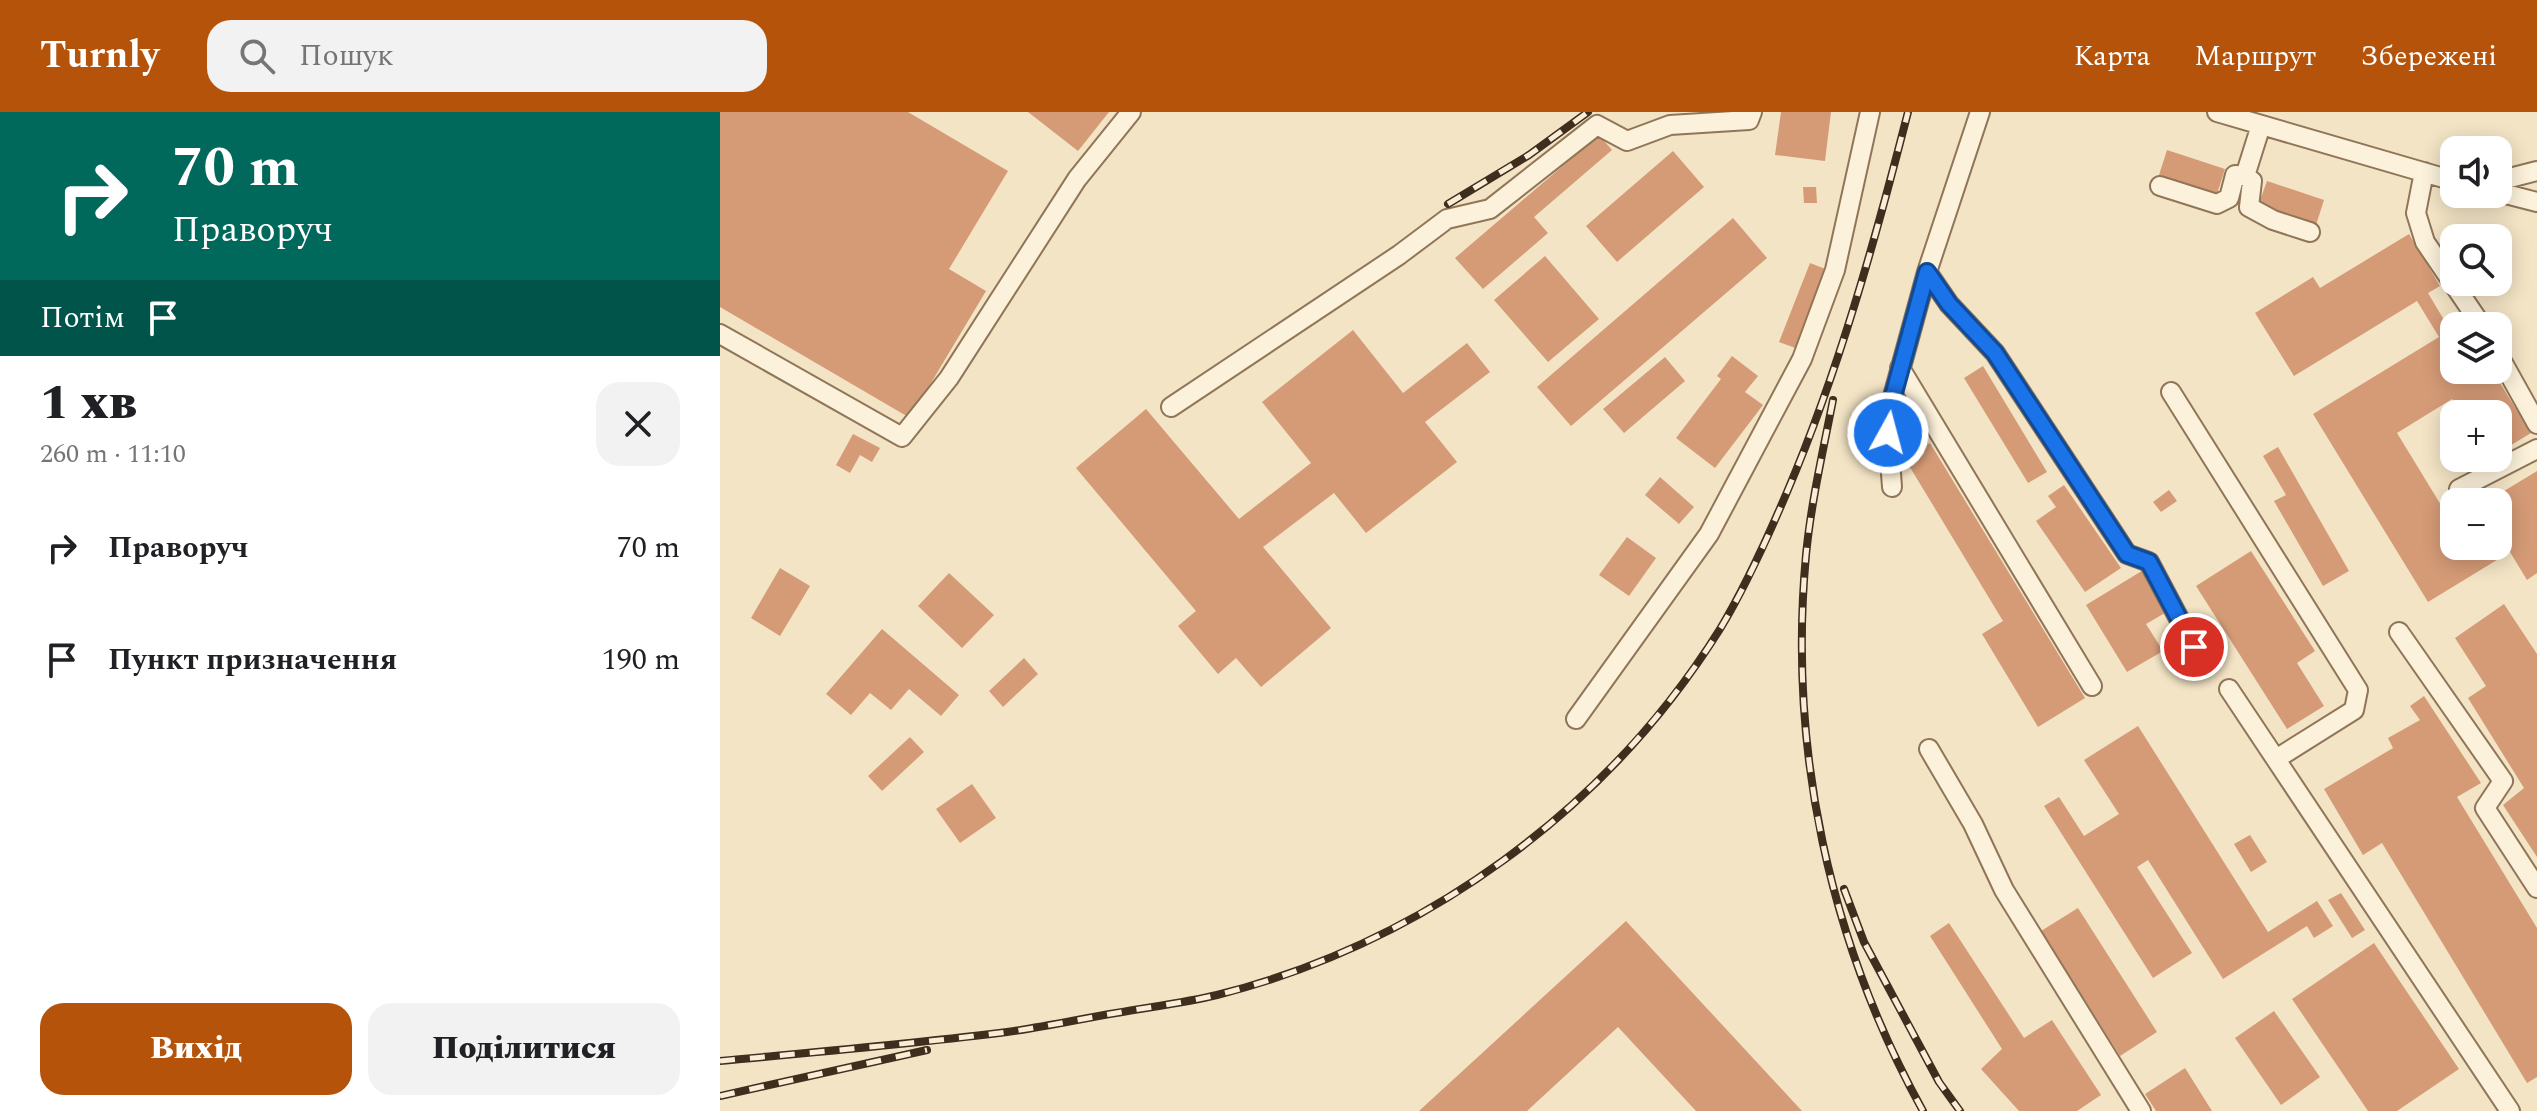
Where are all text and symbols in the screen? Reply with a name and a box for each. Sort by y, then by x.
search box [207,20,767,92]
text: Turnly [40,27,159,85]
text: Пошук [299,33,394,79]
icon: search [235,34,279,78]
text: Карта [2074,35,2150,78]
text: Маршрут [2194,35,2316,78]
text: Збережені [2360,35,2497,78]
text: 70 m [172,126,299,211]
map controls [2440,136,2512,560]
button: sound [2440,136,2512,208]
icon: right [40,144,144,248]
text: Праворуч [172,203,333,258]
button: search [2440,224,2512,296]
text: Потім [40,295,125,341]
icon: arrive [141,296,185,340]
button: layers [2440,312,2512,384]
text: 1 хв [40,367,137,440]
button: close [596,382,680,466]
position arrow [1846,391,1930,475]
button: + [2440,400,2512,472]
text: 260 m · 11:10 [40,434,186,474]
button: − [2440,488,2512,560]
text: Праворуч [108,525,248,571]
text: 70 m [617,525,680,571]
icon: right [40,526,84,570]
pin [2160,613,2228,681]
icon: arrive [2172,625,2216,669]
text: Пункт призначення [108,637,397,683]
text: 190 m [602,637,680,683]
icon: arrive [40,638,84,682]
button: Вихід [40,1003,352,1095]
button: Поділитися [368,1003,680,1095]

